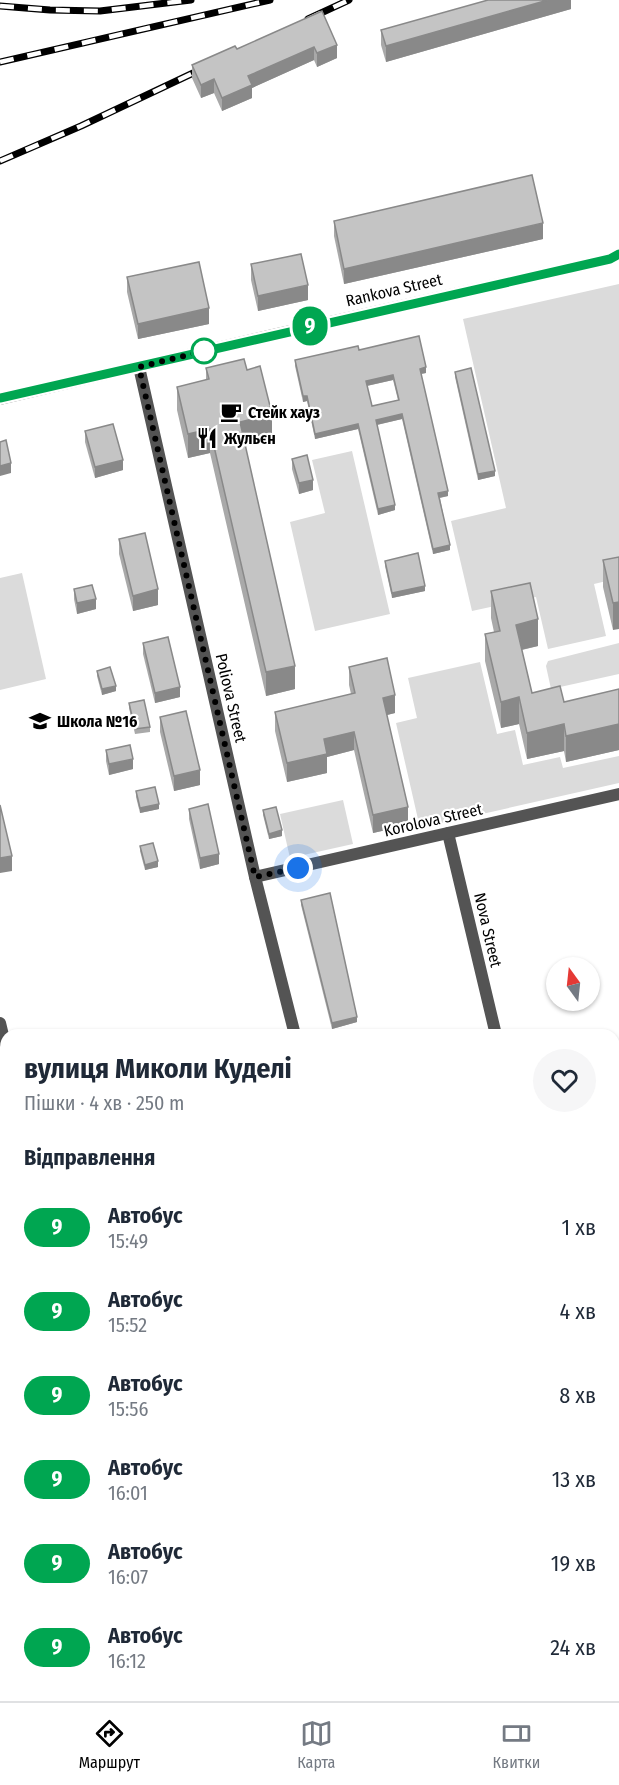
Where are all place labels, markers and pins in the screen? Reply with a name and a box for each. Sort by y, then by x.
unlabelled marker [191,338,217,364]
cafe icon: Стейк хауз [219,400,243,424]
place label: Стейк хауз [248,403,320,422]
restaurant icon: Жульєн [195,426,219,450]
place label: Жульєн [223,429,276,448]
school or university icon: Школа №16 [28,709,52,733]
place label: Школа №16 [57,712,137,731]

